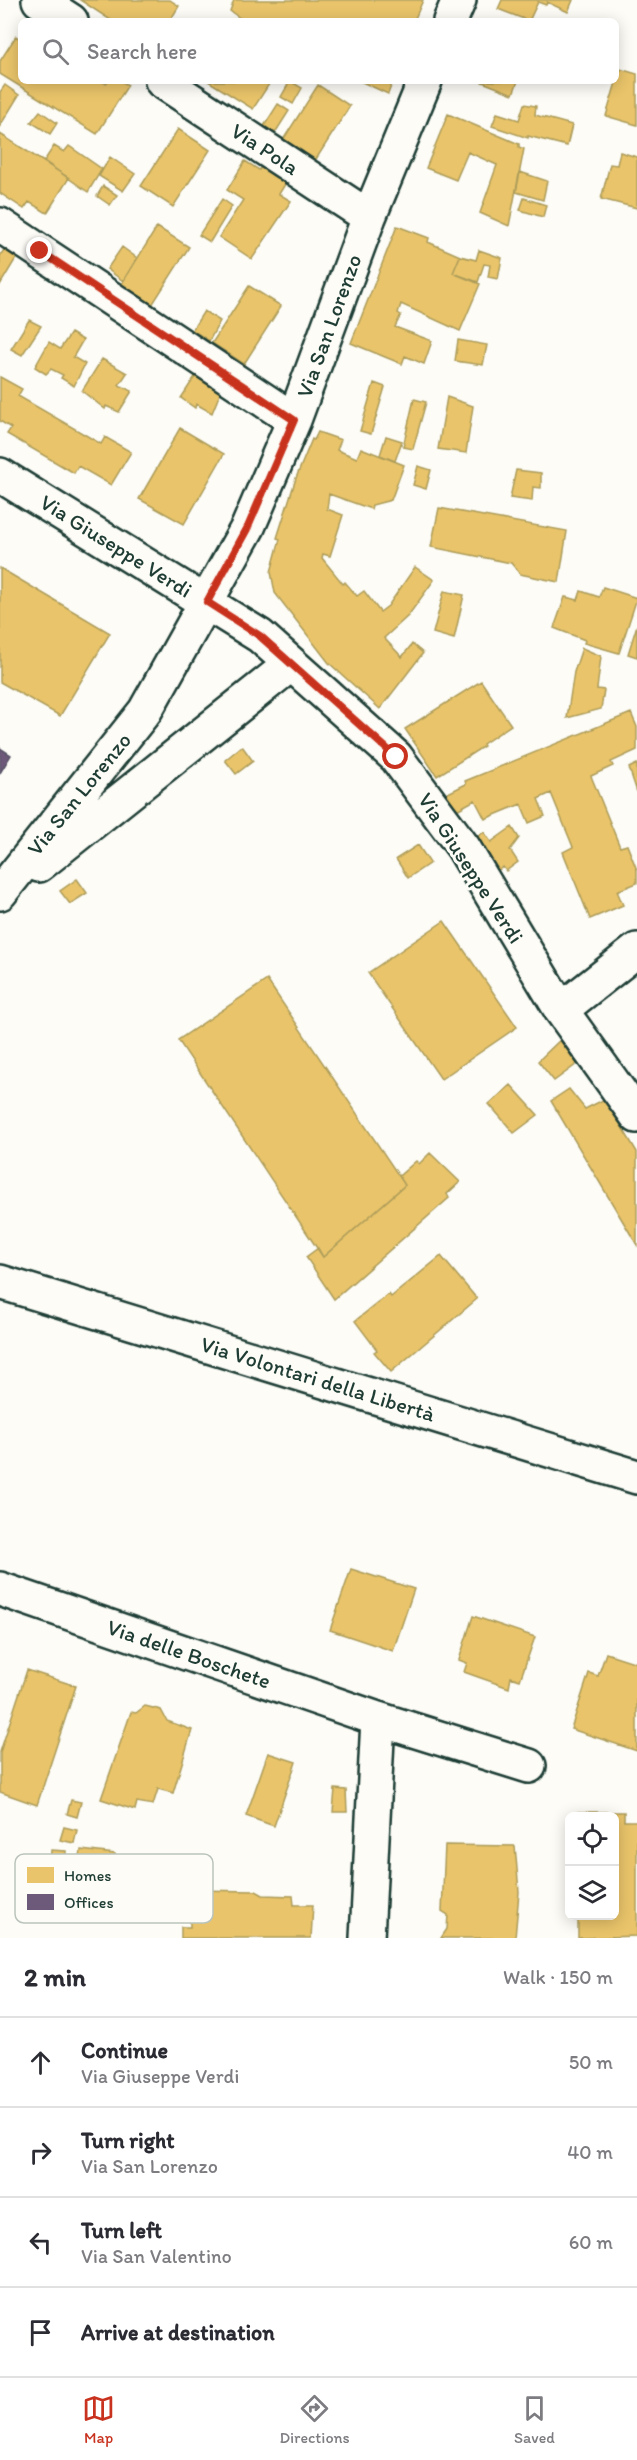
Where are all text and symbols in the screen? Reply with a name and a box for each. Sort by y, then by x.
search box [18,18,619,84]
icon: search [39,35,72,68]
text: Search here [87,38,197,65]
street label: Via Pola [226,117,305,181]
route end [26,237,52,263]
street label: Via San Lorenzo [291,251,367,401]
street label: Via Giuseppe Verdi [35,488,197,604]
street label: Via San Lorenzo [21,727,137,861]
route start [382,743,408,769]
street label: Via Giuseppe Verdi [412,788,530,948]
street label: Via Volontari della Libertà [198,1330,439,1428]
street label: Via delle Boschete [104,1613,274,1695]
map controls [565,1812,619,1920]
button: locate [565,1812,619,1866]
legend [15,1854,213,1923]
text: Homes [64,1866,111,1885]
button: layers [565,1866,619,1920]
text: Offices [64,1893,114,1912]
text: 2 min [24,1961,86,1993]
text: Walk · 150 m [503,1965,613,1989]
text: Continue [81,2037,168,2064]
icon: ahead [24,2046,57,2079]
text: 50 m [569,2050,613,2074]
text: Via Giuseppe Verdi [81,2064,239,2088]
text: Turn right [81,2127,175,2154]
icon: right [24,2136,57,2169]
text: 40 m [567,2140,613,2164]
text: Via San Lorenzo [81,2154,218,2178]
text: Turn left [81,2217,162,2244]
icon: left [24,2226,57,2259]
text: 60 m [569,2230,613,2254]
text: Via San Valentino [81,2244,232,2268]
icon: arrive [24,2316,57,2349]
text: Arrive at destination [81,2319,275,2346]
tab: Map [82,2392,115,2447]
tab: Directions [279,2392,350,2447]
tab: Saved [514,2392,555,2447]

